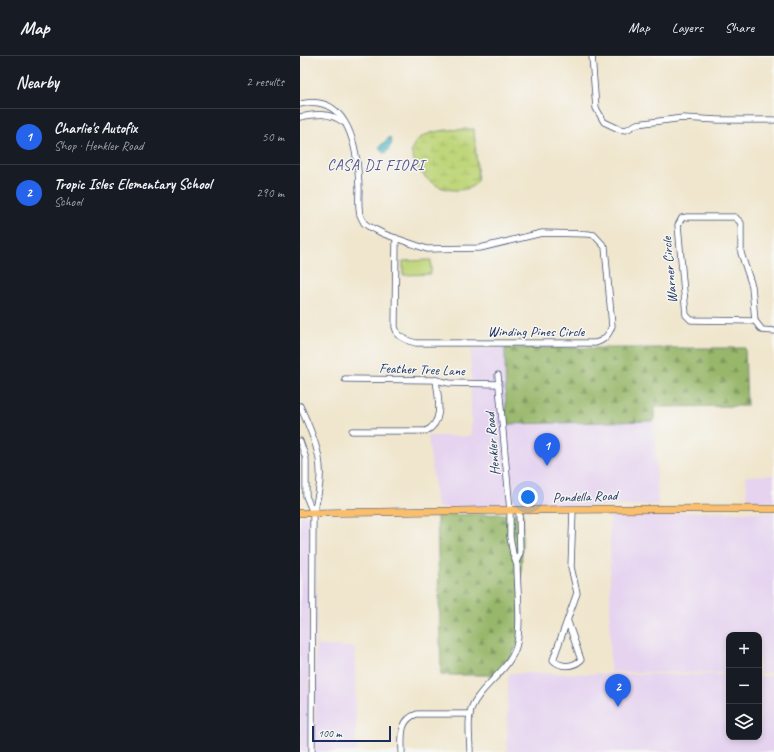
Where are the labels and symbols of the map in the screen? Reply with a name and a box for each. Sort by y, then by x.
district label: CASA DI FIORI [327,156,428,175]
street label: Warner Circle [658,235,681,304]
street label: Winding Pines Circle [488,323,586,340]
street label: Feather Tree Lane [379,360,467,380]
street label: Henkler Road [481,409,504,476]
pin: 1 [534,433,560,466]
your location [518,487,538,507]
street label: Pondella Road [552,487,620,506]
pin: 2 [605,674,631,707]
scale bar [312,724,391,743]

